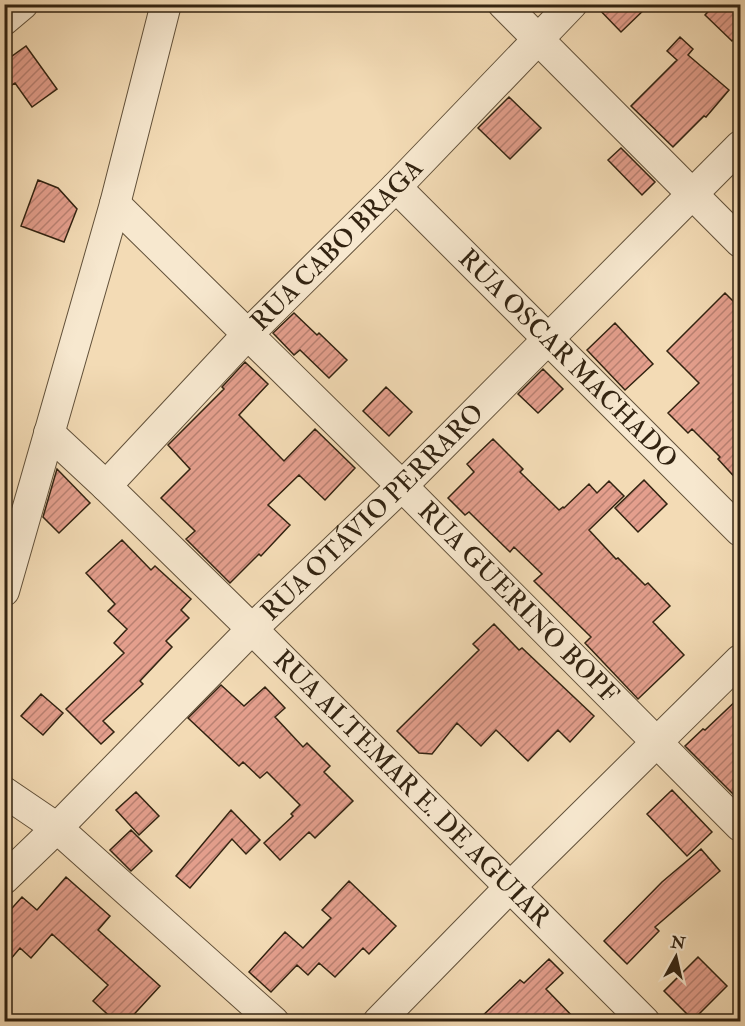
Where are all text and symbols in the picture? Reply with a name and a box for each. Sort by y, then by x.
street label: RUA CABO BRAGA [244,152,430,338]
street label: RUA OSCAR MACHADO [452,243,684,475]
street label: RUA OTÁVIO PERRARO [255,397,491,628]
street label: RUA GUERINO BOPF [411,495,625,710]
street label: RUA ALTEMAR E. DE AGUIAR [267,644,558,935]
north arrow [646,927,706,987]
text: N [668,932,687,954]

